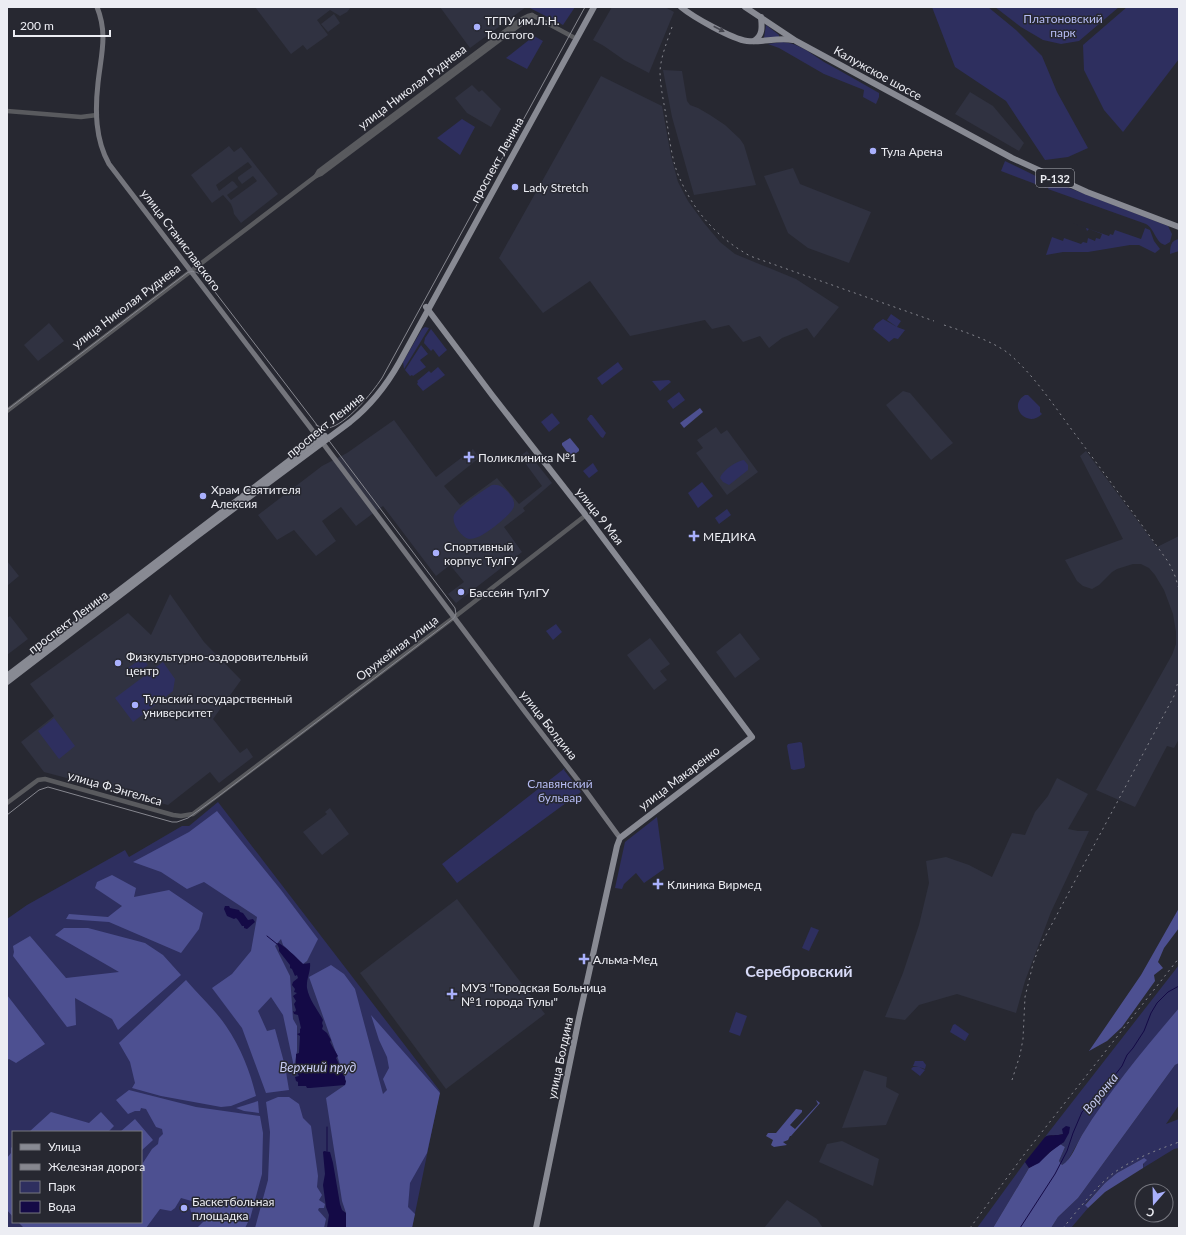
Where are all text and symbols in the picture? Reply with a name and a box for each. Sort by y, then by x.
park label: Платоновский парк [1023,11,1103,40]
scale bar [14,12,110,38]
place label: ТГПУ им.Л.Н. Толстого [485,13,560,42]
text: 200 m [20,18,54,33]
marker: ТГПУ им.Л.Н. Толстого [472,22,482,32]
one-way arrow [713,26,725,32]
street label: улица Николая Руднева [355,41,469,133]
street label: Калужское шоссе [831,43,925,103]
street label: проспект Ленина [467,114,527,205]
place label: Тула Арена [881,144,943,159]
marker: Тула Арена [868,146,878,156]
road number: Р-132 [1036,169,1074,187]
place label: Lady Stretch [523,180,588,195]
marker: Lady Stretch [510,182,520,192]
street label: улица Станиславского [138,186,224,294]
street label: улица Николая Руднева [69,260,183,352]
street label: проспект Ленина [283,389,367,461]
place label: Поликлиника №1 [478,450,577,465]
marker: Поликлиника №1 [463,451,475,463]
place label: Храм Святителя Алексия [211,482,301,511]
street label: улица 9 Мая [573,484,627,548]
marker: Храм Святителя Алексия [198,491,208,501]
place label: МЕДИКА [703,529,757,544]
marker: МЕДИКА [688,530,700,542]
place label: Спортивный корпус ТулГУ [444,539,518,568]
marker: Спортивный корпус ТулГУ [431,548,441,558]
place label: Бассейн ТулГУ [469,585,550,600]
street label: проспект Ленина [25,587,111,657]
marker: Бассейн ТулГУ [456,587,466,597]
street label: Оружейная улица [353,612,441,684]
place label: Физкультурно-оздоровительный центр [126,649,308,678]
marker: Физкультурно-оздоровительный центр [113,658,123,668]
street label: улица Болдина [517,687,581,763]
place label: Тульский государственный университет [143,691,292,720]
marker: Тульский государственный университет [130,700,140,710]
street label: улица Макаренко [636,743,723,813]
street label: улица Ф.Энгельса [66,767,164,809]
park label: Славянский бульвар [527,776,593,805]
place label: Клиника Вирмед [667,877,762,892]
marker: Клиника Вирмед [652,878,664,890]
place label: Альма-Мед [593,952,658,967]
marker: Альма-Мед [578,953,590,965]
district label: Серебровский [745,961,853,980]
place label: МУЗ "Городская Больница №1 города Тулы" [461,980,606,1009]
marker: МУЗ "Городская Больница №1 города Тулы" [446,988,458,1000]
street label: улица Болдина [544,1015,576,1101]
water label: Верхний пруд [280,1059,357,1075]
water label: Воронка [1079,1069,1121,1117]
legend [12,1131,142,1223]
text: Улица [48,1139,81,1154]
text: Железная дорога [48,1159,145,1174]
text: Парк [48,1179,76,1194]
north arrow [1134,1183,1174,1223]
place label: Баскетбольная площадка [192,1194,275,1223]
text: Вода [48,1199,76,1214]
marker: Баскетбольная площадка [179,1203,189,1213]
text: С [1144,1205,1156,1220]

